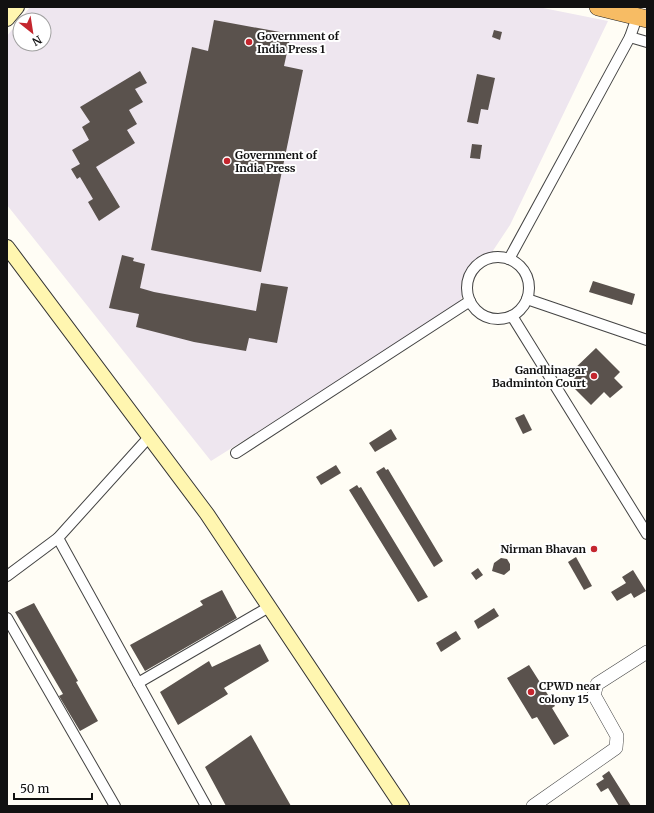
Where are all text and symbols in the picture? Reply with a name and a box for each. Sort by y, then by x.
north arrow [12,12,52,52]
place label: Government of India Press 1 [257,29,339,56]
text: N [29,32,44,49]
marker: Government of India Press 1 [244,37,254,47]
place label: Government of India Press [235,148,317,175]
marker: Government of India Press [222,156,232,166]
place label: Gandhinagar Badminton Court [492,363,587,390]
marker: Gandhinagar Badminton Court [589,371,599,381]
place label: Nirman Bhavan [500,542,587,556]
marker: Nirman Bhavan [589,544,599,554]
place label: CPWD near colony 15 [539,679,601,706]
marker: CPWD near colony 15 [526,687,536,697]
scale bar [14,775,92,801]
text: 50 m [20,781,49,796]

